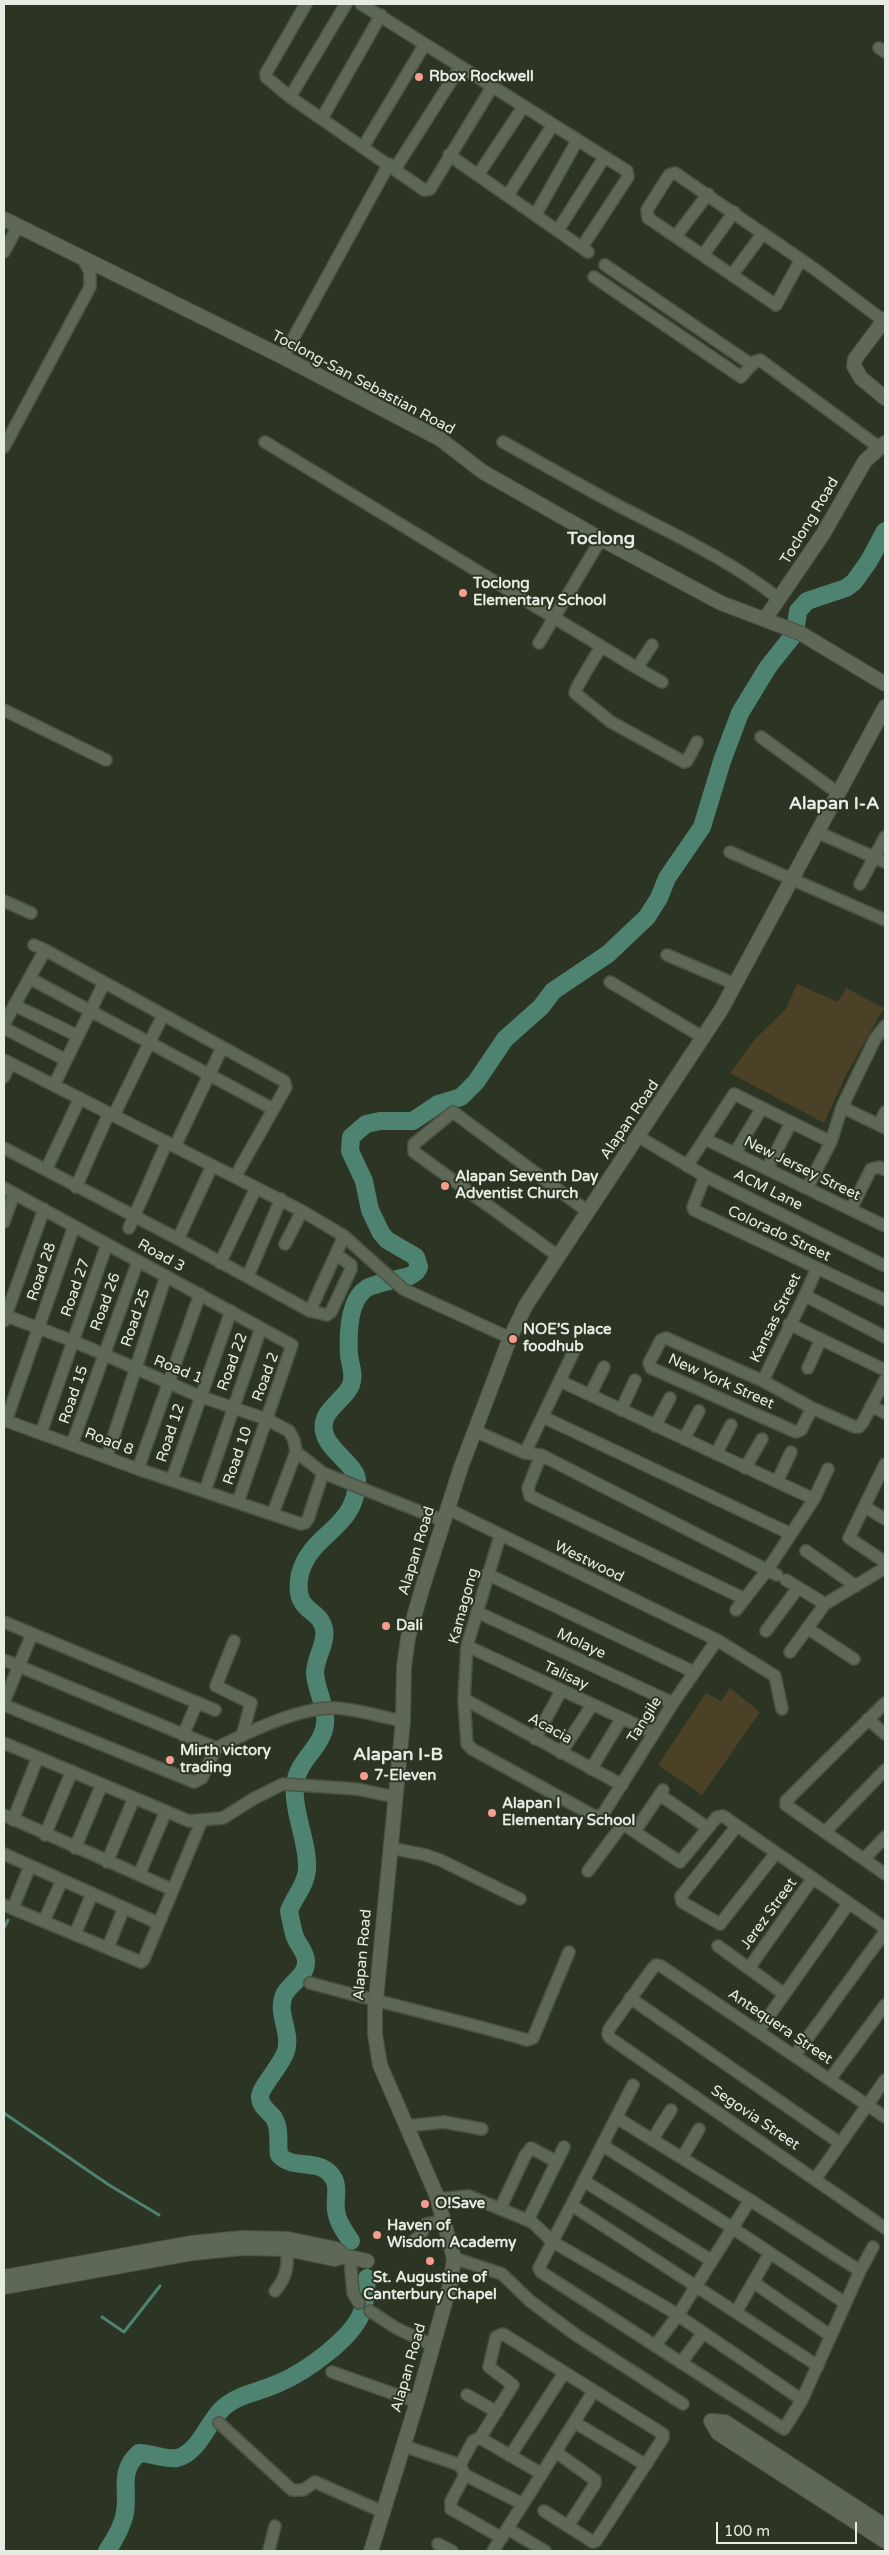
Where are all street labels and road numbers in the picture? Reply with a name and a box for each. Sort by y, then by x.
street label: Toclong-San Sebastian Road [268,327,458,439]
street label: Toclong Road [777,474,843,568]
street label: Alapan Road [597,1077,663,1163]
street label: New Jersey Street [741,1133,863,1205]
street label: ACM Lane [731,1166,805,1214]
street label: Colorado Street [725,1202,833,1266]
street label: Road 3 [134,1236,188,1276]
street label: Road 28 [24,1240,60,1304]
street label: Road 27 [58,1256,94,1320]
street label: Kansas Street [747,1270,805,1366]
street label: Road 26 [87,1271,125,1333]
street label: Road 25 [118,1286,154,1350]
street label: Road 22 [214,1331,252,1393]
street label: Road 2 [249,1350,283,1404]
street label: New York Street [665,1351,777,1413]
street label: Road 1 [151,1352,205,1388]
street label: Road 15 [56,1363,92,1427]
street label: Road 12 [153,1401,189,1465]
street label: Road 8 [82,1424,136,1460]
street label: Road 10 [220,1424,256,1488]
street label: Alapan Road [395,1504,439,1598]
street label: Westwood [551,1537,627,1587]
street label: Kamagong [445,1566,483,1646]
street label: Molaye [554,1625,608,1663]
street label: Talisay [541,1658,591,1694]
street label: Tangile [624,1694,666,1746]
street label: Acacia [525,1710,575,1748]
street label: Jerez Street [737,1875,801,1953]
street label: Alapan Road [350,1908,376,2002]
street label: Antequera Street [724,1985,836,2069]
street label: Segovia Street [707,2082,803,2154]
street label: Alapan Road [388,2321,430,2415]

